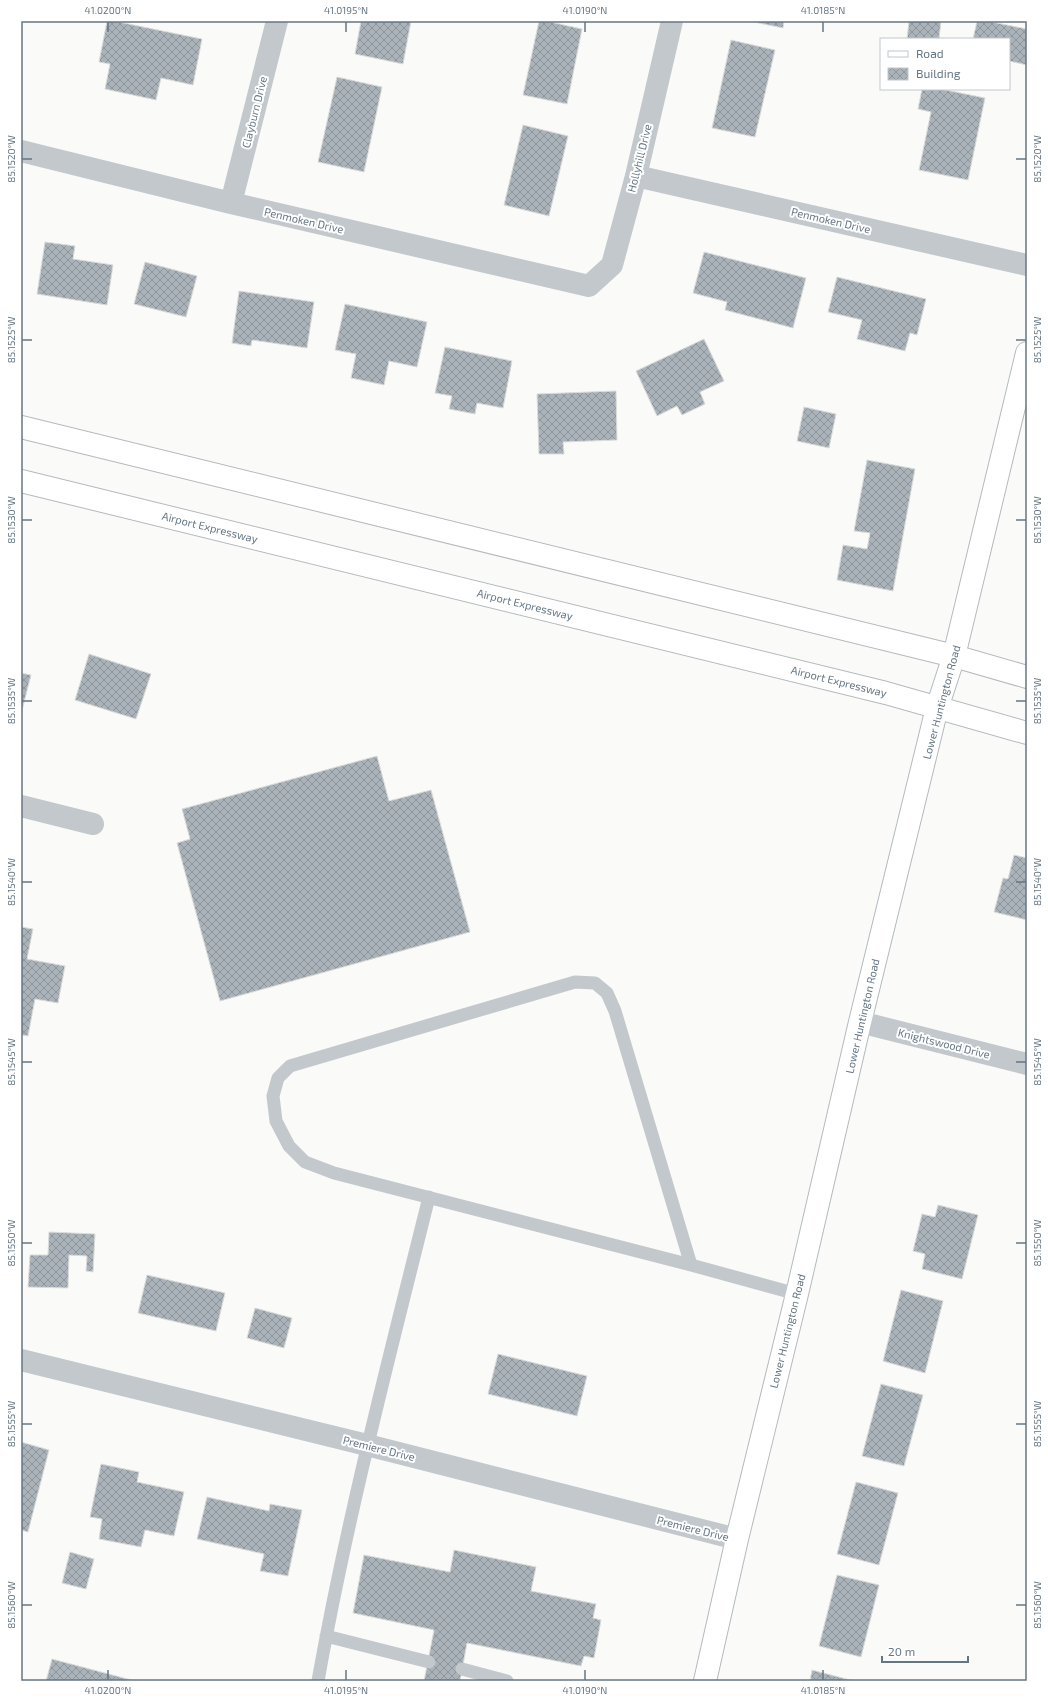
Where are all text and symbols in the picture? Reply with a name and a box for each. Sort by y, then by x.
text: 41.0200°N [85,4,131,16]
text: 41.0195°N [324,4,368,16]
text: 41.0190°N [563,4,607,16]
text: 41.0185°N [801,4,845,16]
legend [880,38,1010,90]
text: Road [916,46,944,60]
text: Building [916,66,961,80]
street label: Clayburn Drive [239,75,269,149]
street label: Hollyhill Drive [624,123,654,193]
text: 85.1520°W [5,135,17,183]
text: 85.1520°W [1031,135,1043,183]
street label: Penmoken Drive [263,205,345,235]
street label: Penmoken Drive [790,205,872,235]
text: 85.1525°W [5,316,17,363]
text: 85.1525°W [1031,316,1043,363]
text: 85.1530°W [5,496,17,544]
text: 85.1530°W [1031,496,1043,544]
street label: Airport Expressway [161,509,259,545]
street label: Airport Expressway [476,586,574,622]
street label: Lower Huntington Road [920,644,962,760]
street label: Airport Expressway [790,663,888,699]
text: 85.1535°W [5,677,17,724]
text: 85.1535°W [1031,677,1043,724]
text: 85.1540°W [5,858,17,906]
text: 85.1540°W [1031,858,1043,906]
street label: Lower Huntington Road [842,957,882,1075]
street label: Knightswood Drive [897,1025,991,1061]
text: 85.1545°W [5,1038,17,1086]
text: 85.1545°W [1031,1038,1043,1086]
text: 85.1550°W [5,1219,17,1267]
text: 85.1550°W [1031,1219,1043,1267]
street label: Lower Huntington Road [766,1272,808,1390]
text: 85.1555°W [5,1400,17,1447]
text: 85.1555°W [1031,1400,1043,1447]
street label: Premiere Drive [342,1433,416,1463]
street label: Premiere Drive [656,1513,730,1543]
text: 85.1560°W [5,1581,17,1629]
text: 85.1560°W [1031,1581,1043,1629]
scale bar [882,1638,968,1664]
text: 20 m [888,1644,915,1658]
text: 41.0200°N [85,1684,131,1696]
text: 41.0195°N [324,1684,368,1696]
text: 41.0190°N [563,1684,607,1696]
text: 41.0185°N [801,1684,845,1696]

